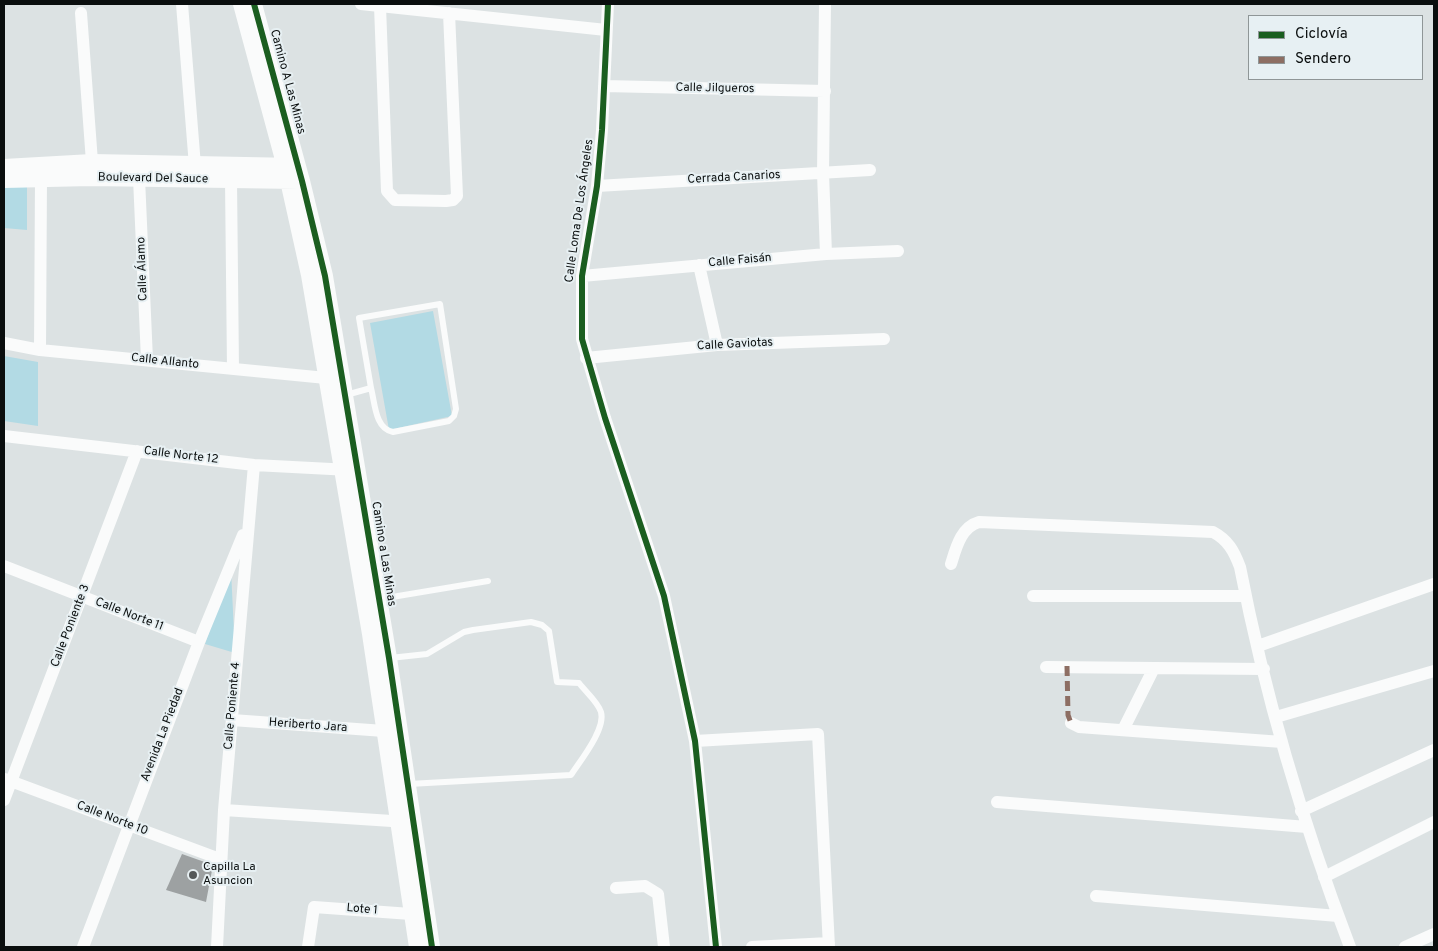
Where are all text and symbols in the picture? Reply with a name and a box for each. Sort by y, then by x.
legend [1248,15,1423,80]
text: Ciclovía [1295,25,1348,44]
street label: Camino A Las Minas [266,28,308,136]
text: Sendero [1295,50,1351,69]
street label: Calle Jilgueros [675,81,755,97]
street label: Calle Loma De Los Ángeles [563,138,597,284]
street label: Cerrada Canarios [687,168,781,188]
street label: Boulevard Del Sauce [98,171,208,187]
street label: Calle Álamo [135,237,151,301]
street label: Calle Faisán [708,251,772,271]
street label: Calle Gaviotas [697,336,773,354]
street label: Calle Allanto [130,351,200,373]
street label: Calle Norte 12 [143,444,219,468]
street label: Camino a Las Minas [368,501,398,607]
street label: Calle Poniente 3 [49,582,93,670]
street label: Calle Norte 11 [93,595,165,635]
street label: Calle Poniente 4 [222,662,244,750]
street label: Avenida La Piedad [139,686,187,784]
street label: Heriberto Jara [268,716,348,736]
street label: Calle Norte 10 [74,799,150,839]
place label: Capilla La Asuncion [203,861,255,889]
marker: Capilla La Asuncion [187,869,199,881]
street label: Lote 1 [346,901,378,919]

